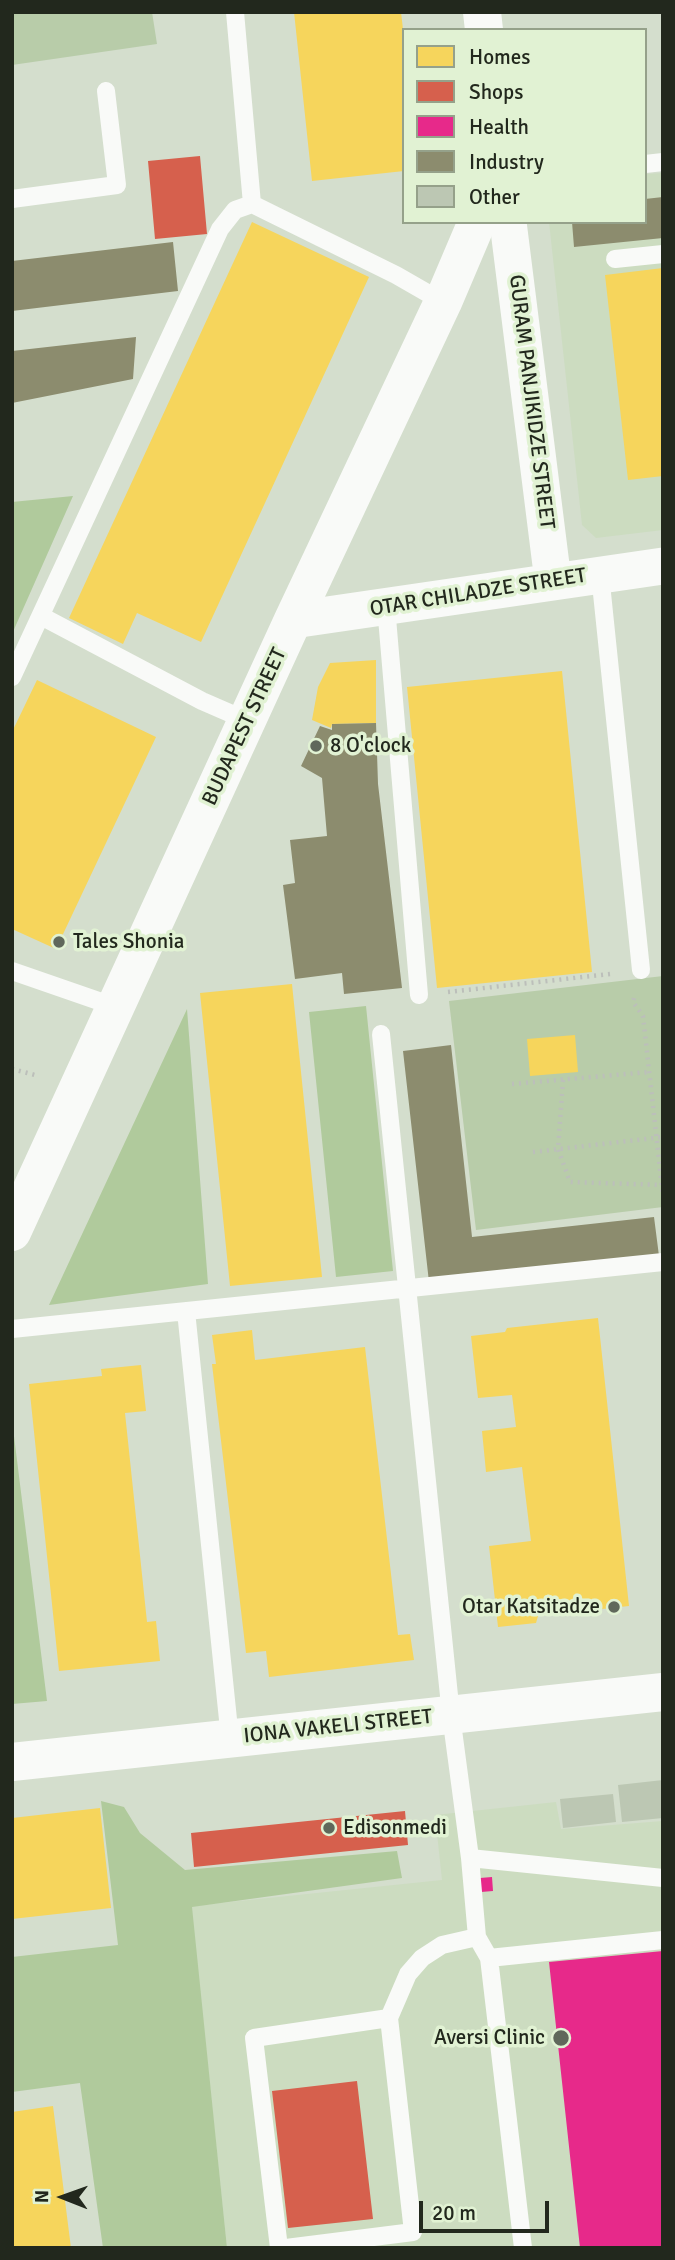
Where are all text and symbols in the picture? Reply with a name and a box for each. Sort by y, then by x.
legend [402,28,647,224]
text: Homes [469,44,531,70]
text: Shops [469,79,523,105]
text: Health [469,114,529,140]
text: Industry [469,149,544,175]
text: Other [469,184,520,210]
street label: GURAM PANJIKIDZE STREET [503,273,559,531]
street label: OTAR CHILADZE STREET [368,563,588,623]
street label: BUDAPEST STREET [197,644,293,810]
place label: 8 O'clock [330,733,411,759]
marker: 8 O'clock [308,738,324,754]
place label: Tales Shonia [73,929,185,955]
marker: Tales Shonia [51,934,67,950]
place label: Otar Katsitadze [462,1594,600,1620]
marker: Otar Katsitadze [606,1599,622,1615]
street label: IONA VAKELI STREET [242,1705,434,1749]
place label: Edisonmedi [343,1815,447,1841]
marker: Edisonmedi [321,1820,337,1836]
place label: Aversi Clinic [434,2025,545,2051]
marker: Aversi Clinic [551,2028,571,2048]
north arrow [28,2162,98,2232]
scale bar [423,2186,552,2230]
text: N [30,2190,54,2203]
text: 20 m [432,2200,476,2226]

